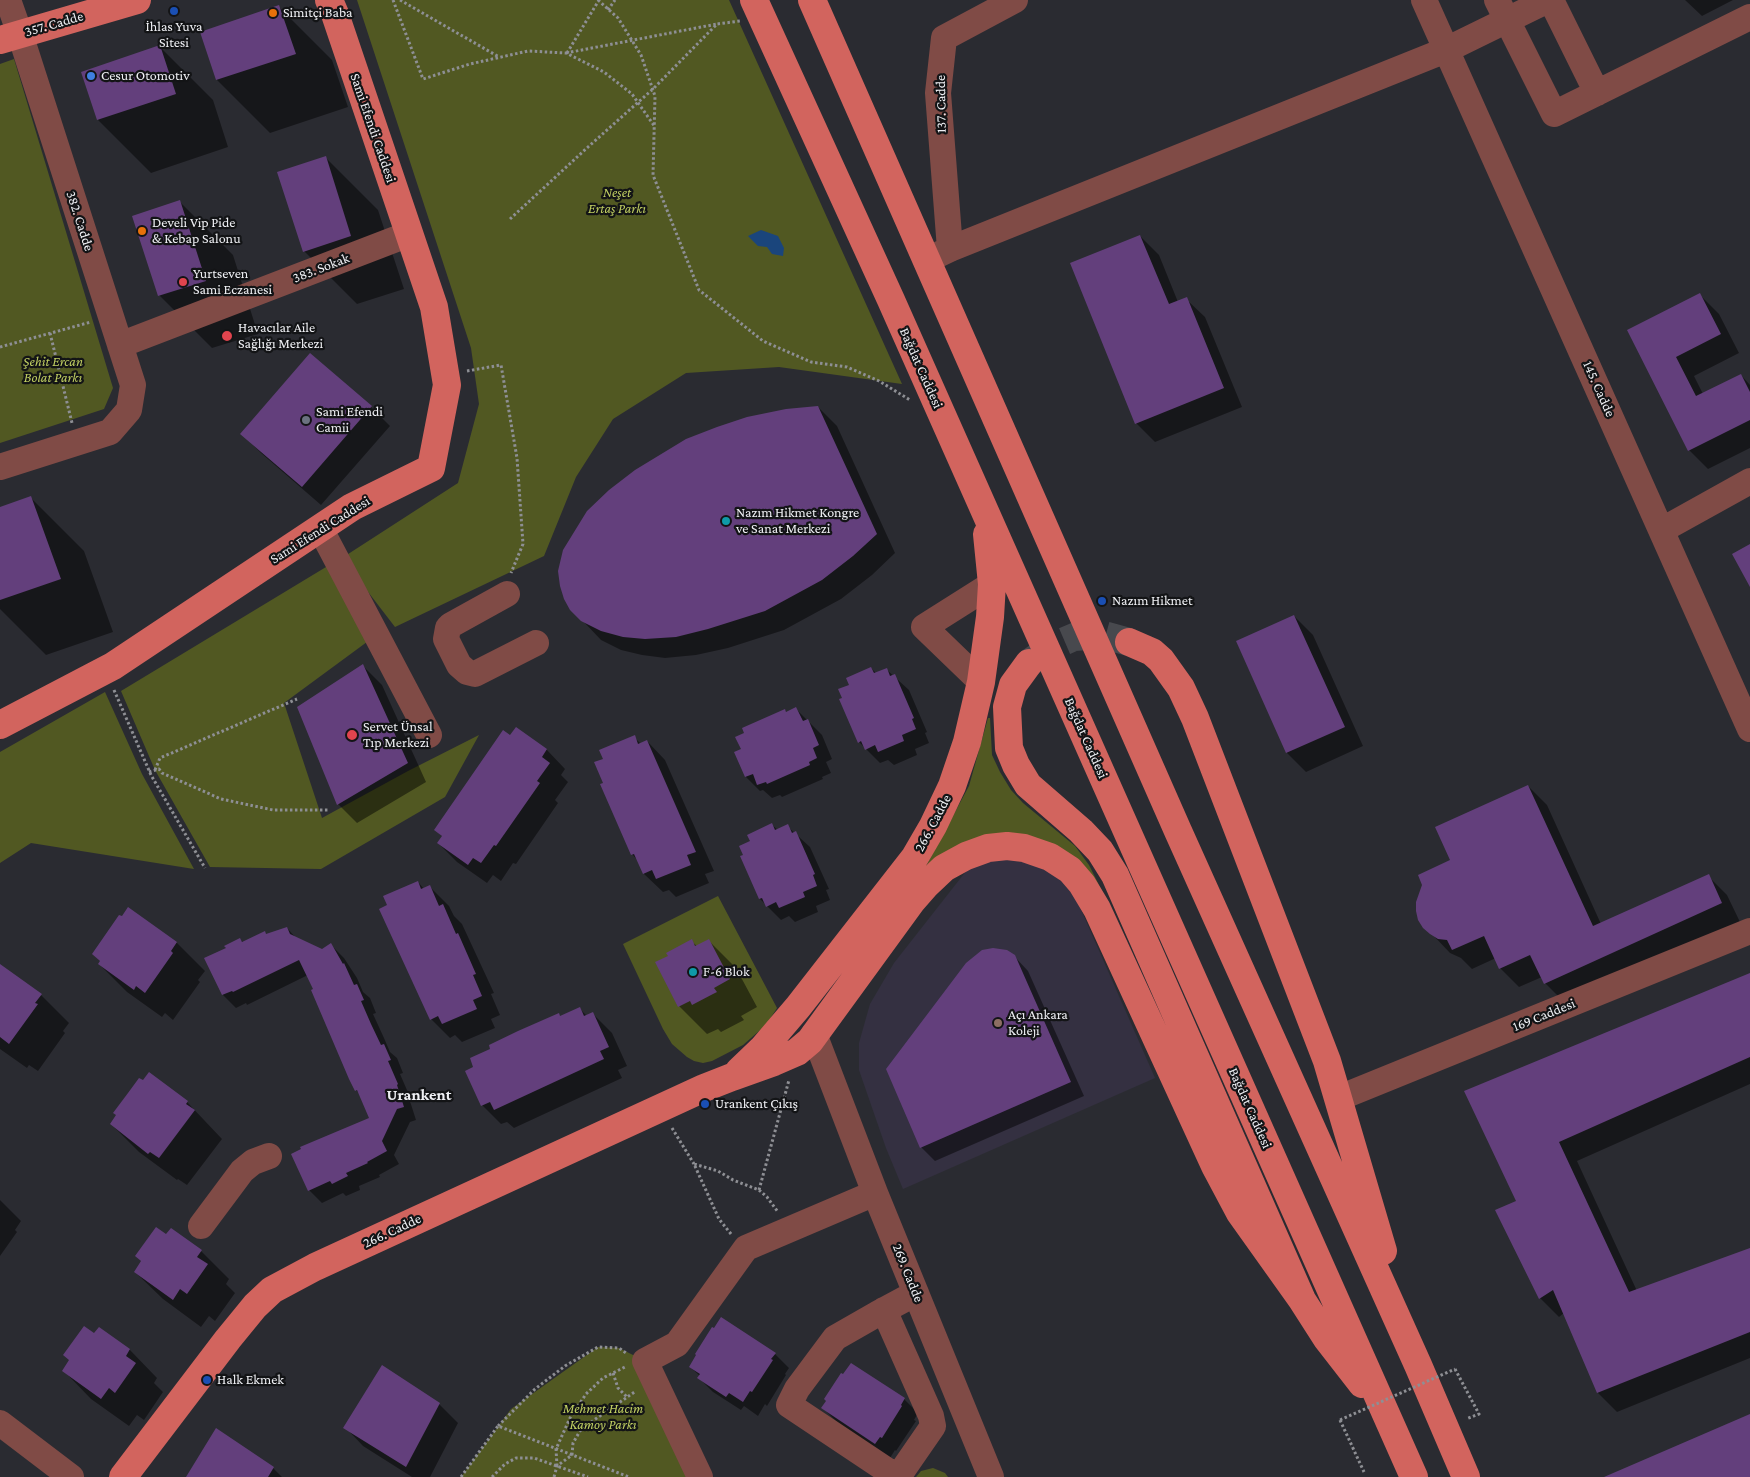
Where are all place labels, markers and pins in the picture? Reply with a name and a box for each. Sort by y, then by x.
marker: İhlas Yuva Sitesi [168,5,180,17]
place label: Simitçi Baba [283,5,353,21]
marker: Simitçi Baba [267,7,279,19]
place label: İhlas Yuva Sitesi [145,19,203,52]
place label: Cesur Otomotiv [101,68,190,84]
marker: Cesur Otomotiv [85,70,97,82]
place label: Develi Vip Pide & Kebap Salonu [152,215,241,248]
marker: Develi Vip Pide & Kebap Salonu [136,225,148,237]
place label: Yurtseven Sami Eczanesi [193,266,272,298]
marker: Yurtseven Sami Eczanesi [177,276,189,288]
place label: Havacılar Aile Sağlığı Merkezi [238,320,323,352]
marker: Havacılar Aile Sağlığı Merkezi [220,329,234,343]
place label: Sami Efendi Camii [316,404,383,437]
marker: Sami Efendi Camii [300,414,312,426]
place label: Nazım Hikmet Kongre ve Sanat Merkezi [736,505,859,538]
marker: Nazım Hikmet Kongre ve Sanat Merkezi [720,515,732,527]
place label: Nazım Hikmet [1112,593,1193,609]
marker: Nazım Hikmet [1096,595,1108,607]
place label: Servet Ünsal Tıp Merkezi [363,719,433,752]
marker: Servet Ünsal Tıp Merkezi [345,728,359,742]
place label: F-6 Blok [703,964,750,980]
marker: F-6 Blok [687,966,699,978]
place label: Açı Ankara Koleji [1008,1007,1068,1040]
marker: Açı Ankara Koleji [992,1017,1004,1029]
place label: Urankent Çıkış [715,1096,798,1112]
marker: Urankent Çıkış [699,1098,711,1110]
place label: Halk Ekmek [217,1372,284,1388]
marker: Halk Ekmek [201,1374,213,1386]

